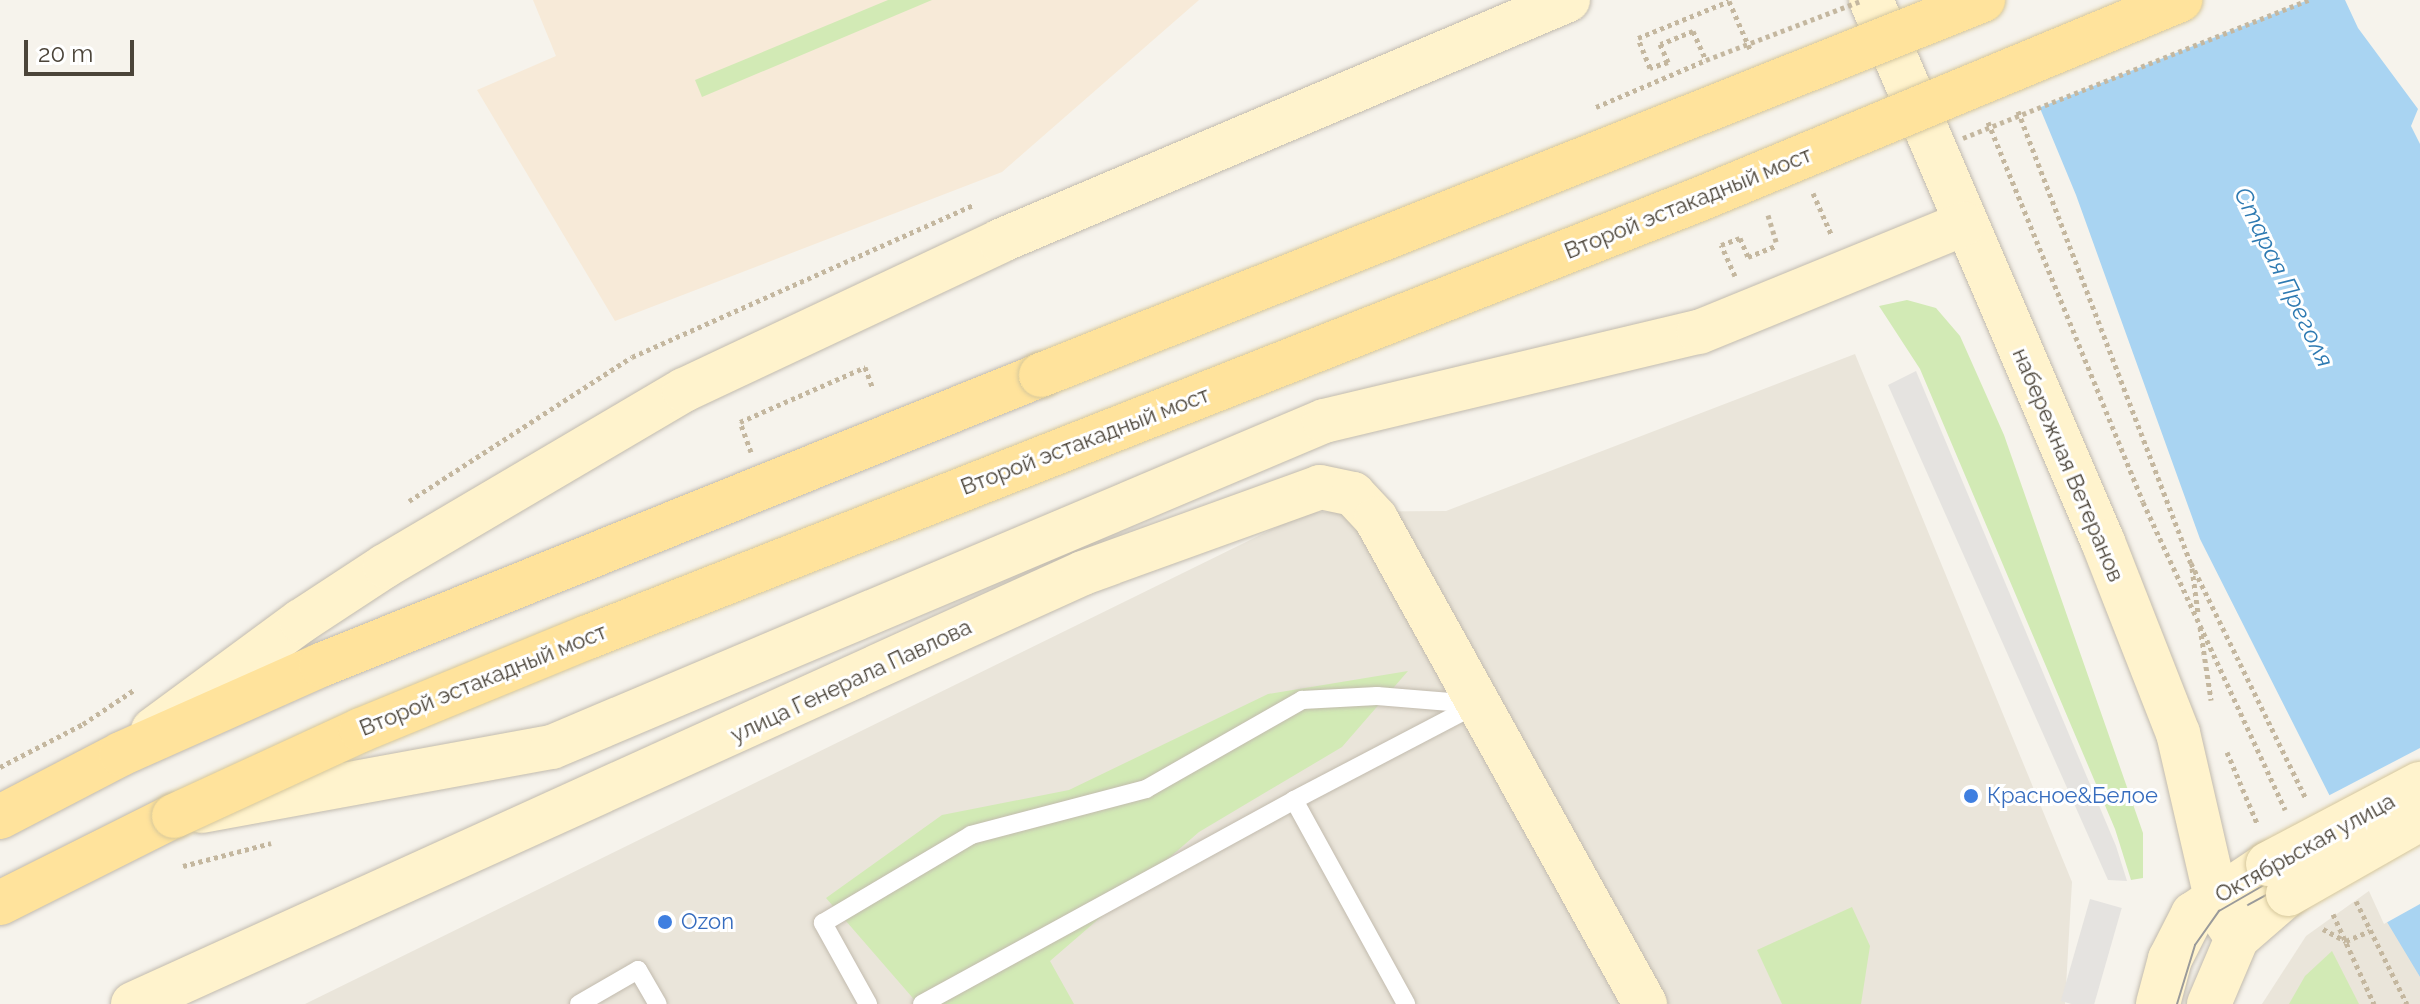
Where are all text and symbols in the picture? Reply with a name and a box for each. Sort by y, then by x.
scale bar [28,24,138,74]
text: 20 m [38,39,93,68]
street label: Второй эстакадный мост [1561,141,1815,265]
water label: Старая Преголя [2228,182,2340,372]
street label: набережная Ветеранов [2007,344,2129,586]
street label: Второй эстакадный мост [957,381,1213,501]
street label: улица Генерала Павлова [727,614,975,748]
street label: Второй эстакадный мост [356,618,610,742]
place label: Красное&Белое [1987,783,2158,809]
marker: Красное&Белое [1962,787,1980,805]
street label: Октябрьская улица [2210,787,2400,909]
place label: Ozon [681,909,734,935]
marker: Ozon [656,913,674,931]

